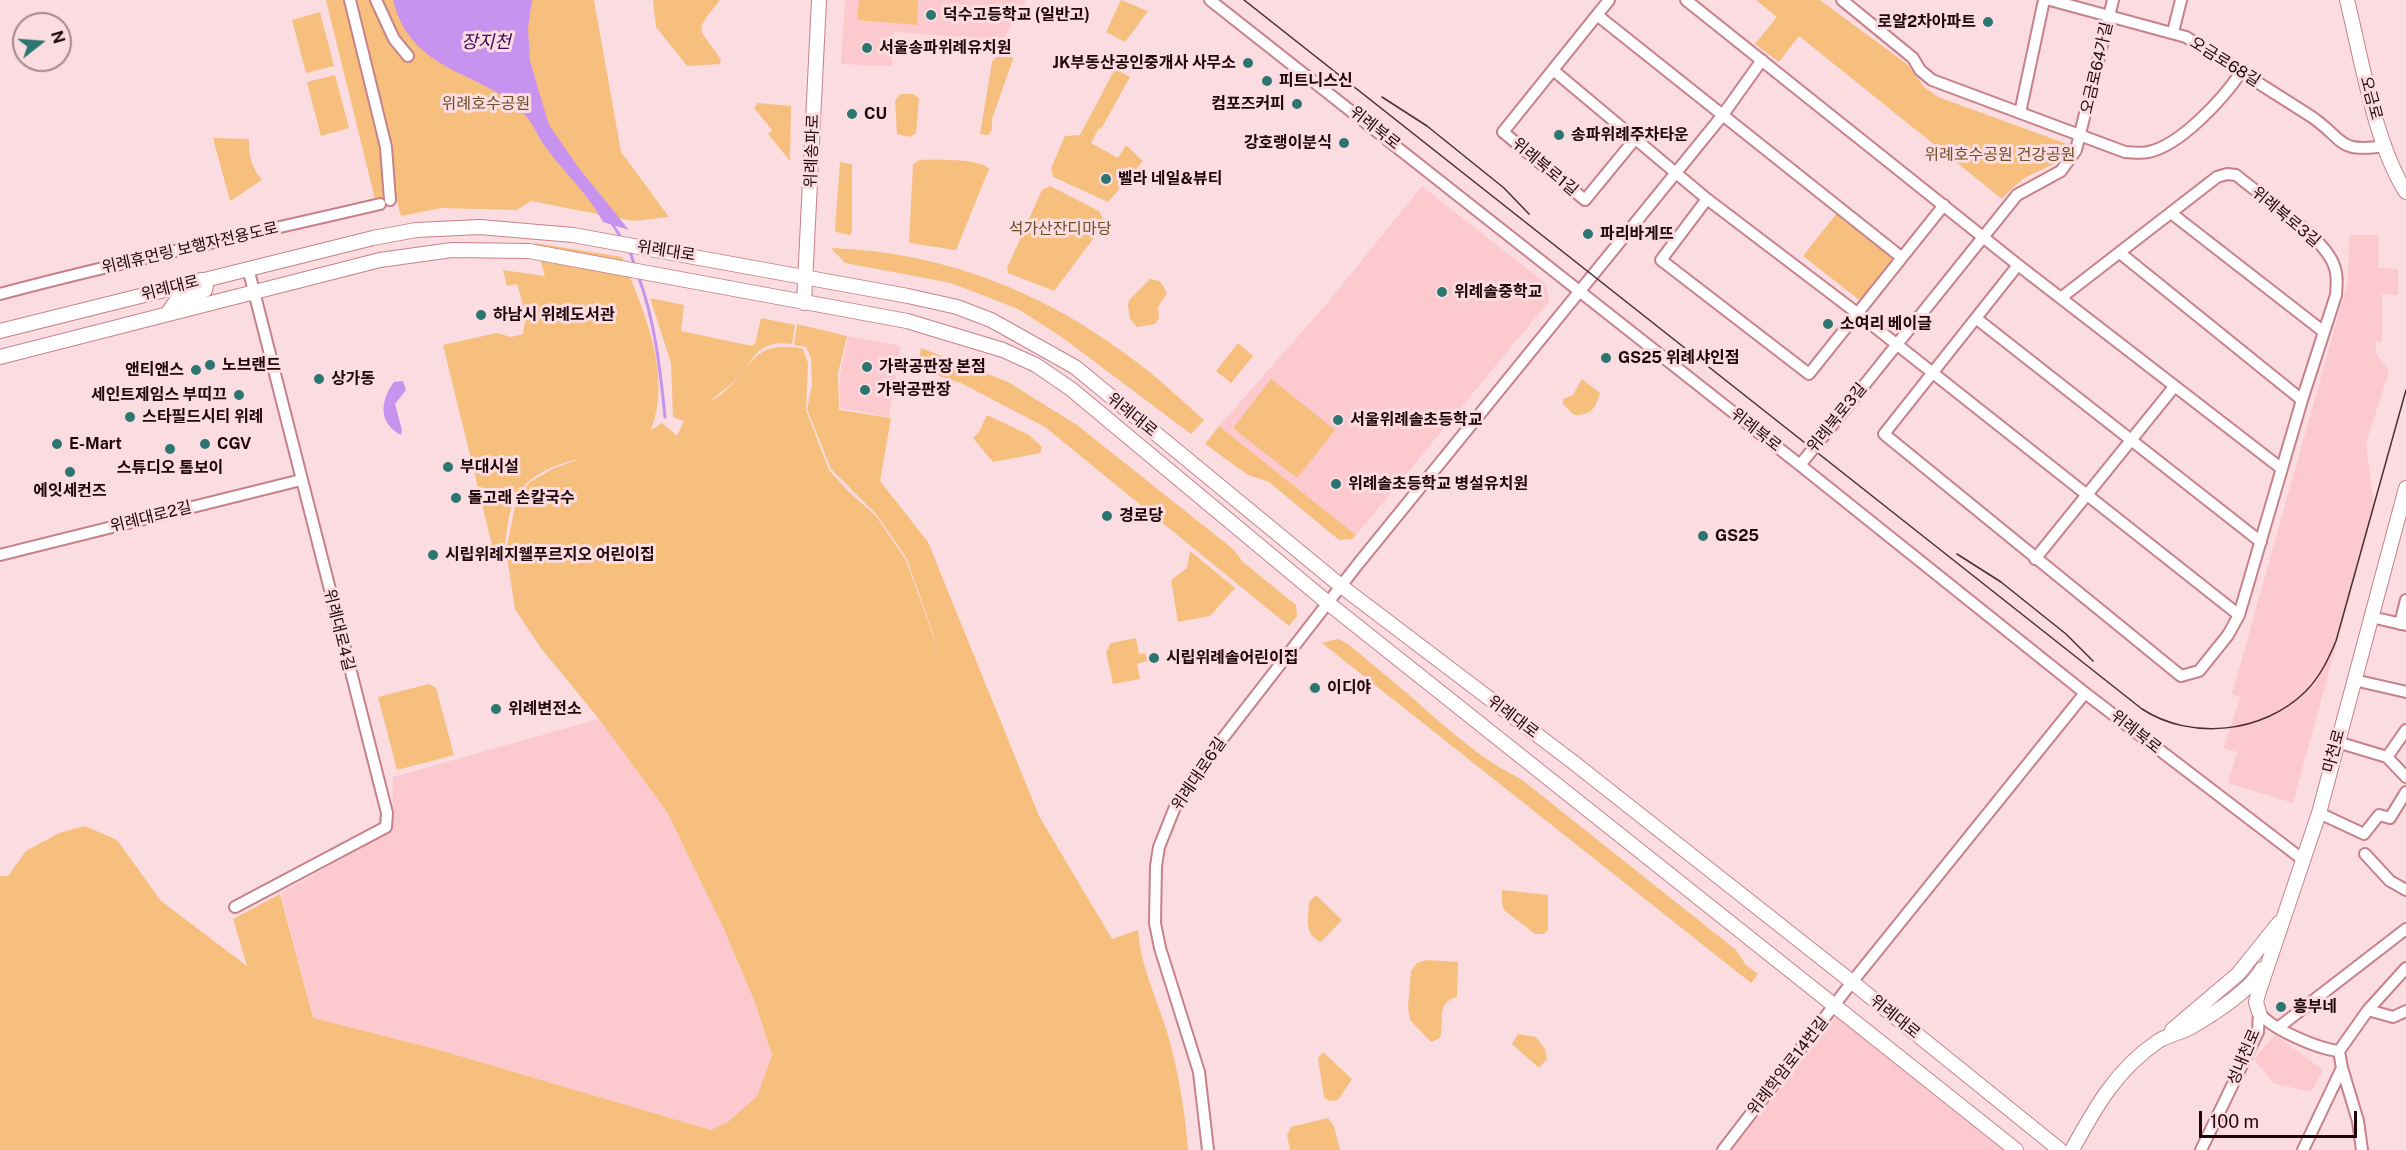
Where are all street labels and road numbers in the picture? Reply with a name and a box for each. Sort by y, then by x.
street label: 오금로64가길 [2077,20,2117,116]
street label: 오금로68길 [2186,33,2264,91]
street label: 오금로 [2356,74,2386,122]
street label: 위례북로 [1346,102,1404,154]
street label: 위례송파로 [801,114,823,188]
street label: 위례북로1길 [1508,134,1582,200]
street label: 위례북로3길 [2248,183,2324,251]
street label: 위례휴먼링 보행자전용도로 [100,218,280,278]
street label: 위례대로 [635,237,697,265]
street label: 위례대로 [139,272,201,304]
street label: 위례북로3길 [1803,379,1871,457]
street label: 위례대로 [1103,389,1161,441]
street label: 위례북로 [1727,404,1785,456]
street label: 위례대로2길 [108,498,194,536]
street label: 위례대로4길 [320,587,358,673]
street label: 위례대로 [1484,692,1542,742]
street label: 위례북로 [2107,706,2165,758]
street label: 마천로 [2319,727,2349,775]
street label: 위례대로6길 [1168,734,1230,814]
street label: 위례대로 [1866,991,1924,1043]
street label: 위례학암로14번길 [1744,1013,1832,1119]
street label: 성내천로 [2224,1026,2264,1088]

